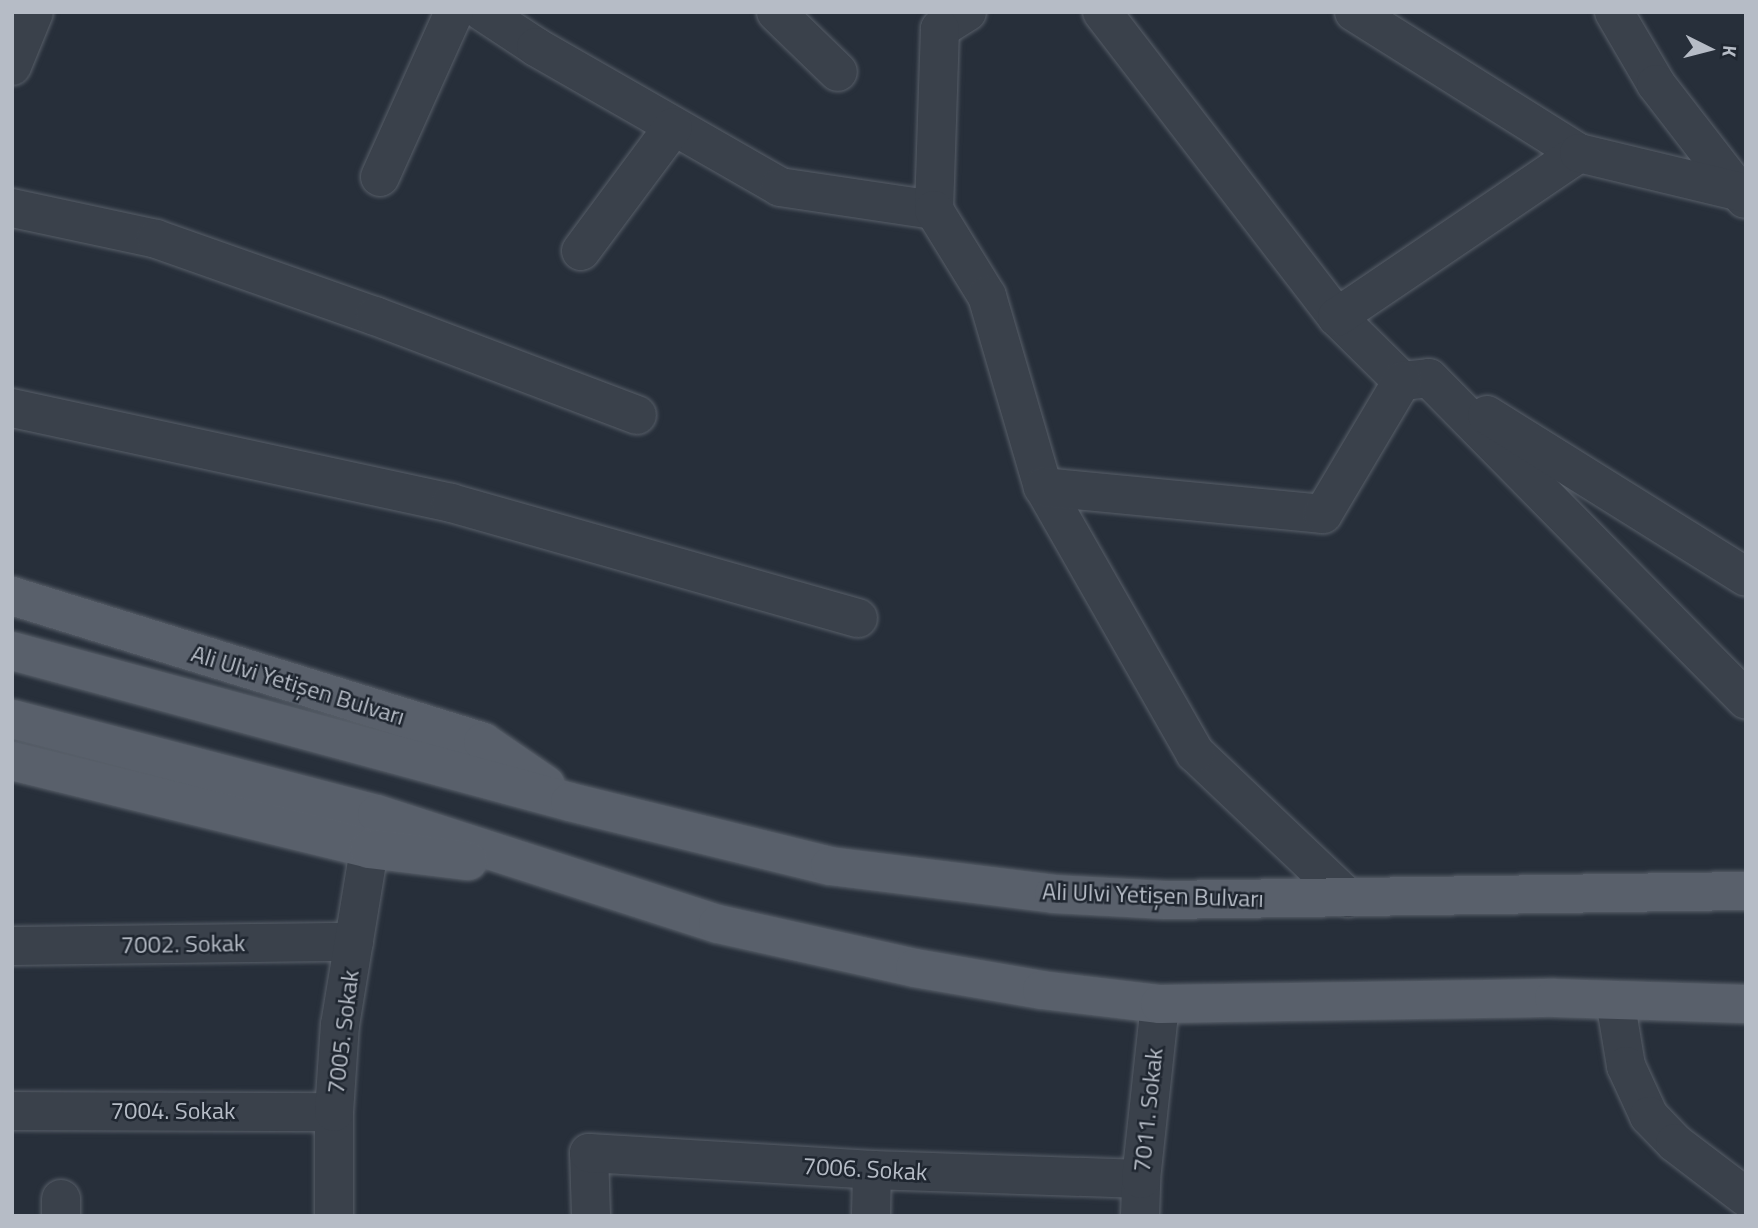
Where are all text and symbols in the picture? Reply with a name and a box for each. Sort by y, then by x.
north arrow [1674,14,1744,84]
text: K [1715,44,1745,58]
street label: Ali Ulvi Yetişen Bulvarı [188,639,408,731]
street label: Ali Ulvi Yetişen Bulvarı [1042,877,1264,913]
street label: 7002. Sokak [120,929,246,959]
street label: 7005. Sokak [321,968,365,1096]
street label: 7011. Sokak [1127,1046,1169,1174]
street label: 7004. Sokak [111,1097,235,1125]
street label: 7006. Sokak [802,1151,928,1187]

